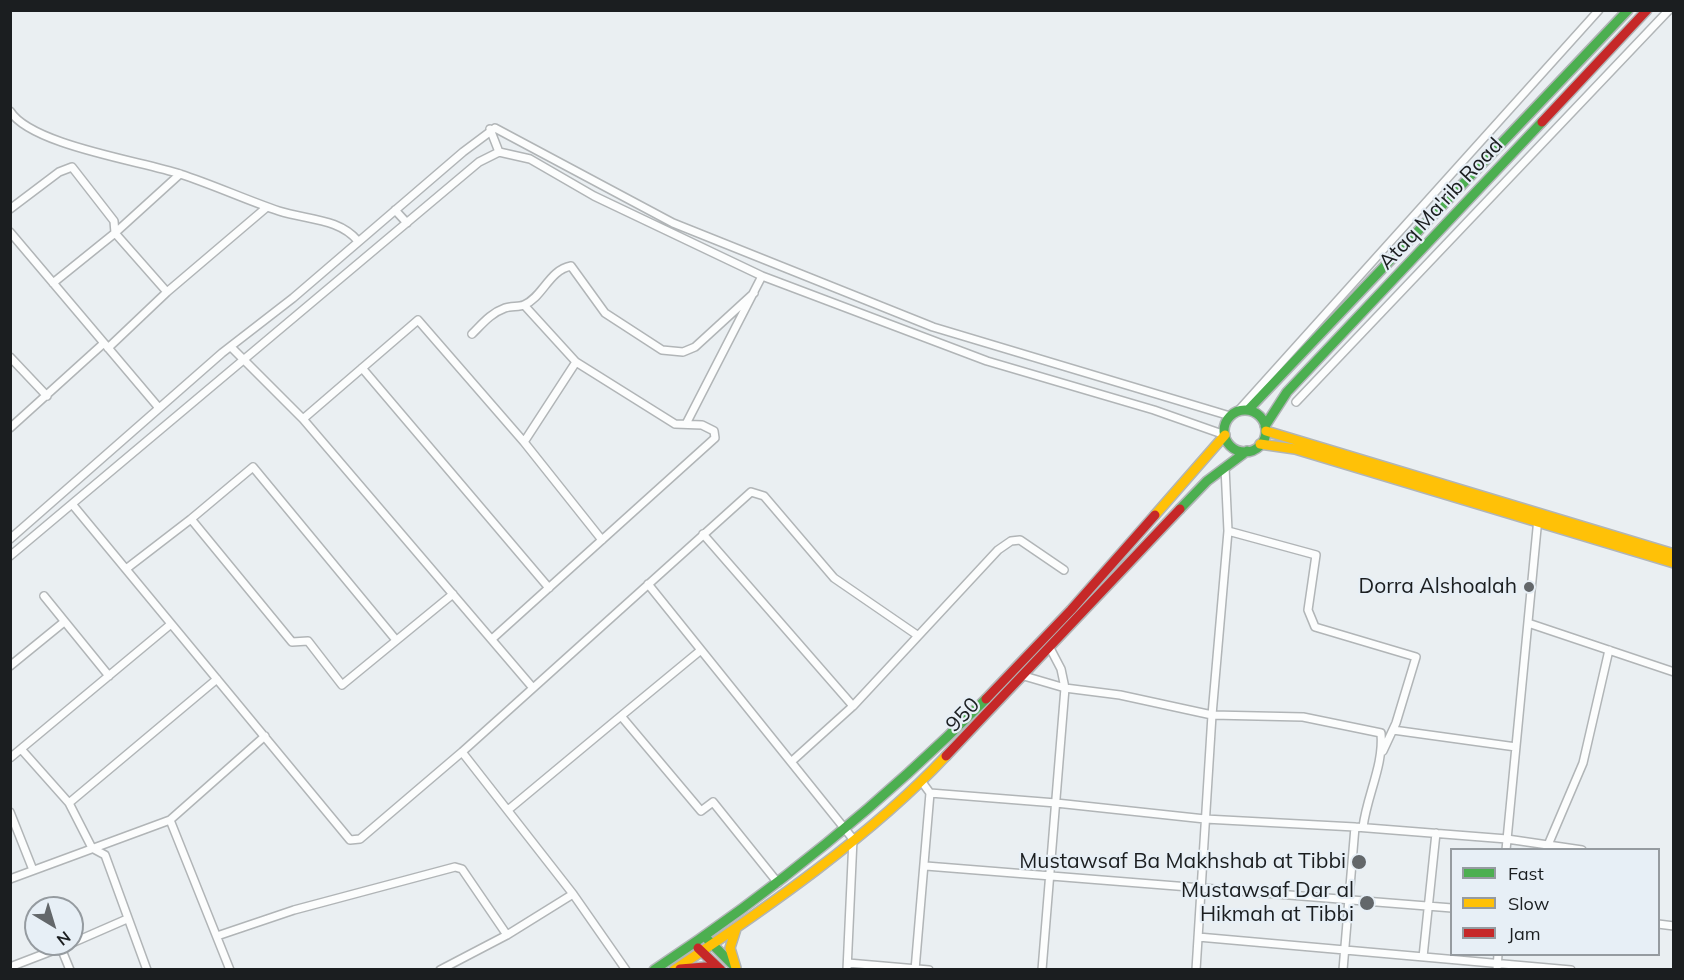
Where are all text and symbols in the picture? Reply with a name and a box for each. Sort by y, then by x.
street label: Ataq Ma'rib Road [1374,133,1508,275]
place label: Dorra Alshoalah [1358,574,1517,600]
marker: Dorra Alshoalah [1522,580,1536,594]
street label: 950 [941,693,985,737]
legend [1450,848,1660,956]
place label: Mustawsaf Ba Makhshab at Tibbi [1019,849,1346,875]
marker: Mustawsaf Ba Makhshab at Tibbi [1350,853,1368,871]
text: Fast [1508,862,1544,885]
place label: Mustawsaf Dar al Hikmah at Tibbi [1181,878,1354,928]
text: Slow [1508,892,1549,915]
marker: Mustawsaf Dar al Hikmah at Tibbi [1358,894,1376,912]
north arrow [24,896,84,956]
text: Jam [1508,922,1541,945]
text: N [53,927,75,950]

